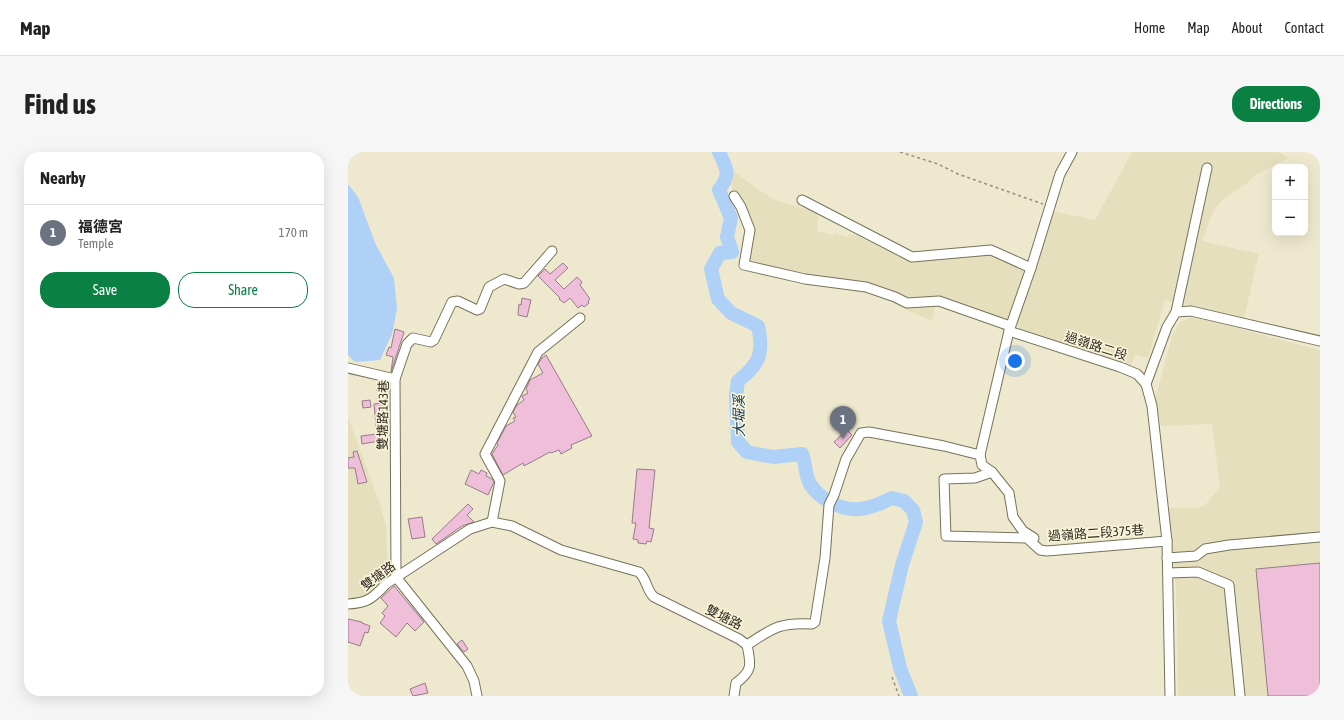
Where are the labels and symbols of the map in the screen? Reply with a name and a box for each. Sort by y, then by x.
street label: 過嶺路二段 [1063,329,1129,363]
your location [1005,351,1025,371]
street label: 雙塘路143巷 [375,380,391,450]
water label: 大堀溪 [731,393,747,437]
pin: 1 [830,406,856,439]
street label: 過嶺路二段375巷 [1047,522,1145,544]
street label: 雙塘路 [358,558,398,594]
street label: 雙塘路 [703,602,745,632]

